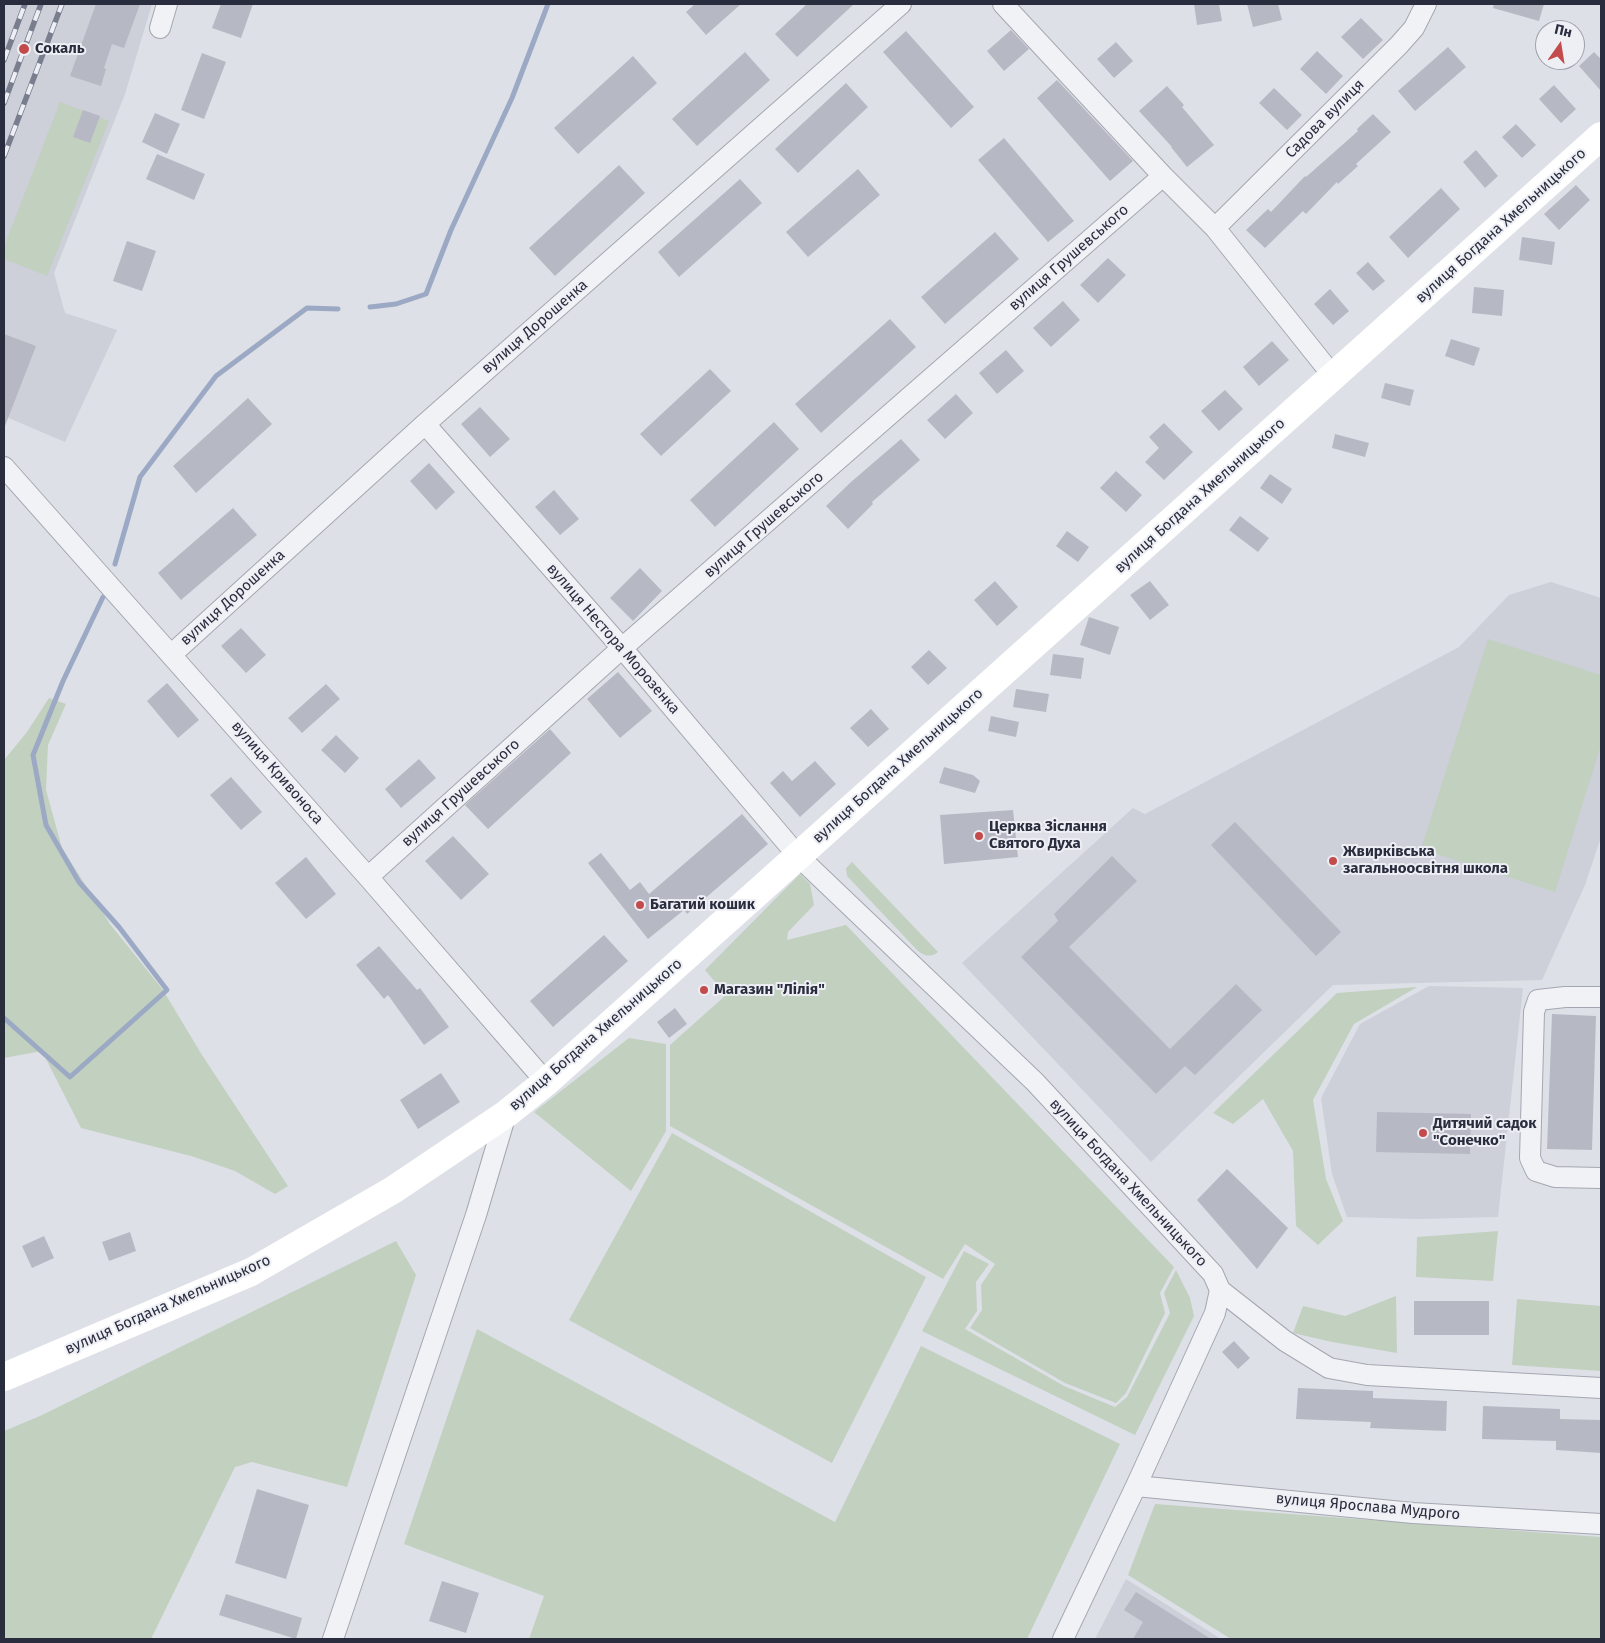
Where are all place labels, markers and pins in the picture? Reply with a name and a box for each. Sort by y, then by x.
place label: Сокаль [35,40,85,58]
marker: Сокаль [17,42,31,56]
place label: Церква Зіслання Святого Духа [989,818,1107,853]
marker: Церква Зіслання Святого Духа [973,830,985,842]
place label: Жвирківська загальноосвітня школа [1343,843,1508,878]
marker: Жвирківська загальноосвітня школа [1327,855,1339,867]
place label: Багатий кошик [650,896,755,914]
marker: Багатий кошик [634,899,646,911]
place label: Магазин "Лілія" [714,981,825,999]
marker: Магазин "Лілія" [698,984,710,996]
place label: Дитячий садок "Сонечко" [1433,1115,1536,1150]
marker: Дитячий садок "Сонечко" [1417,1127,1429,1139]

